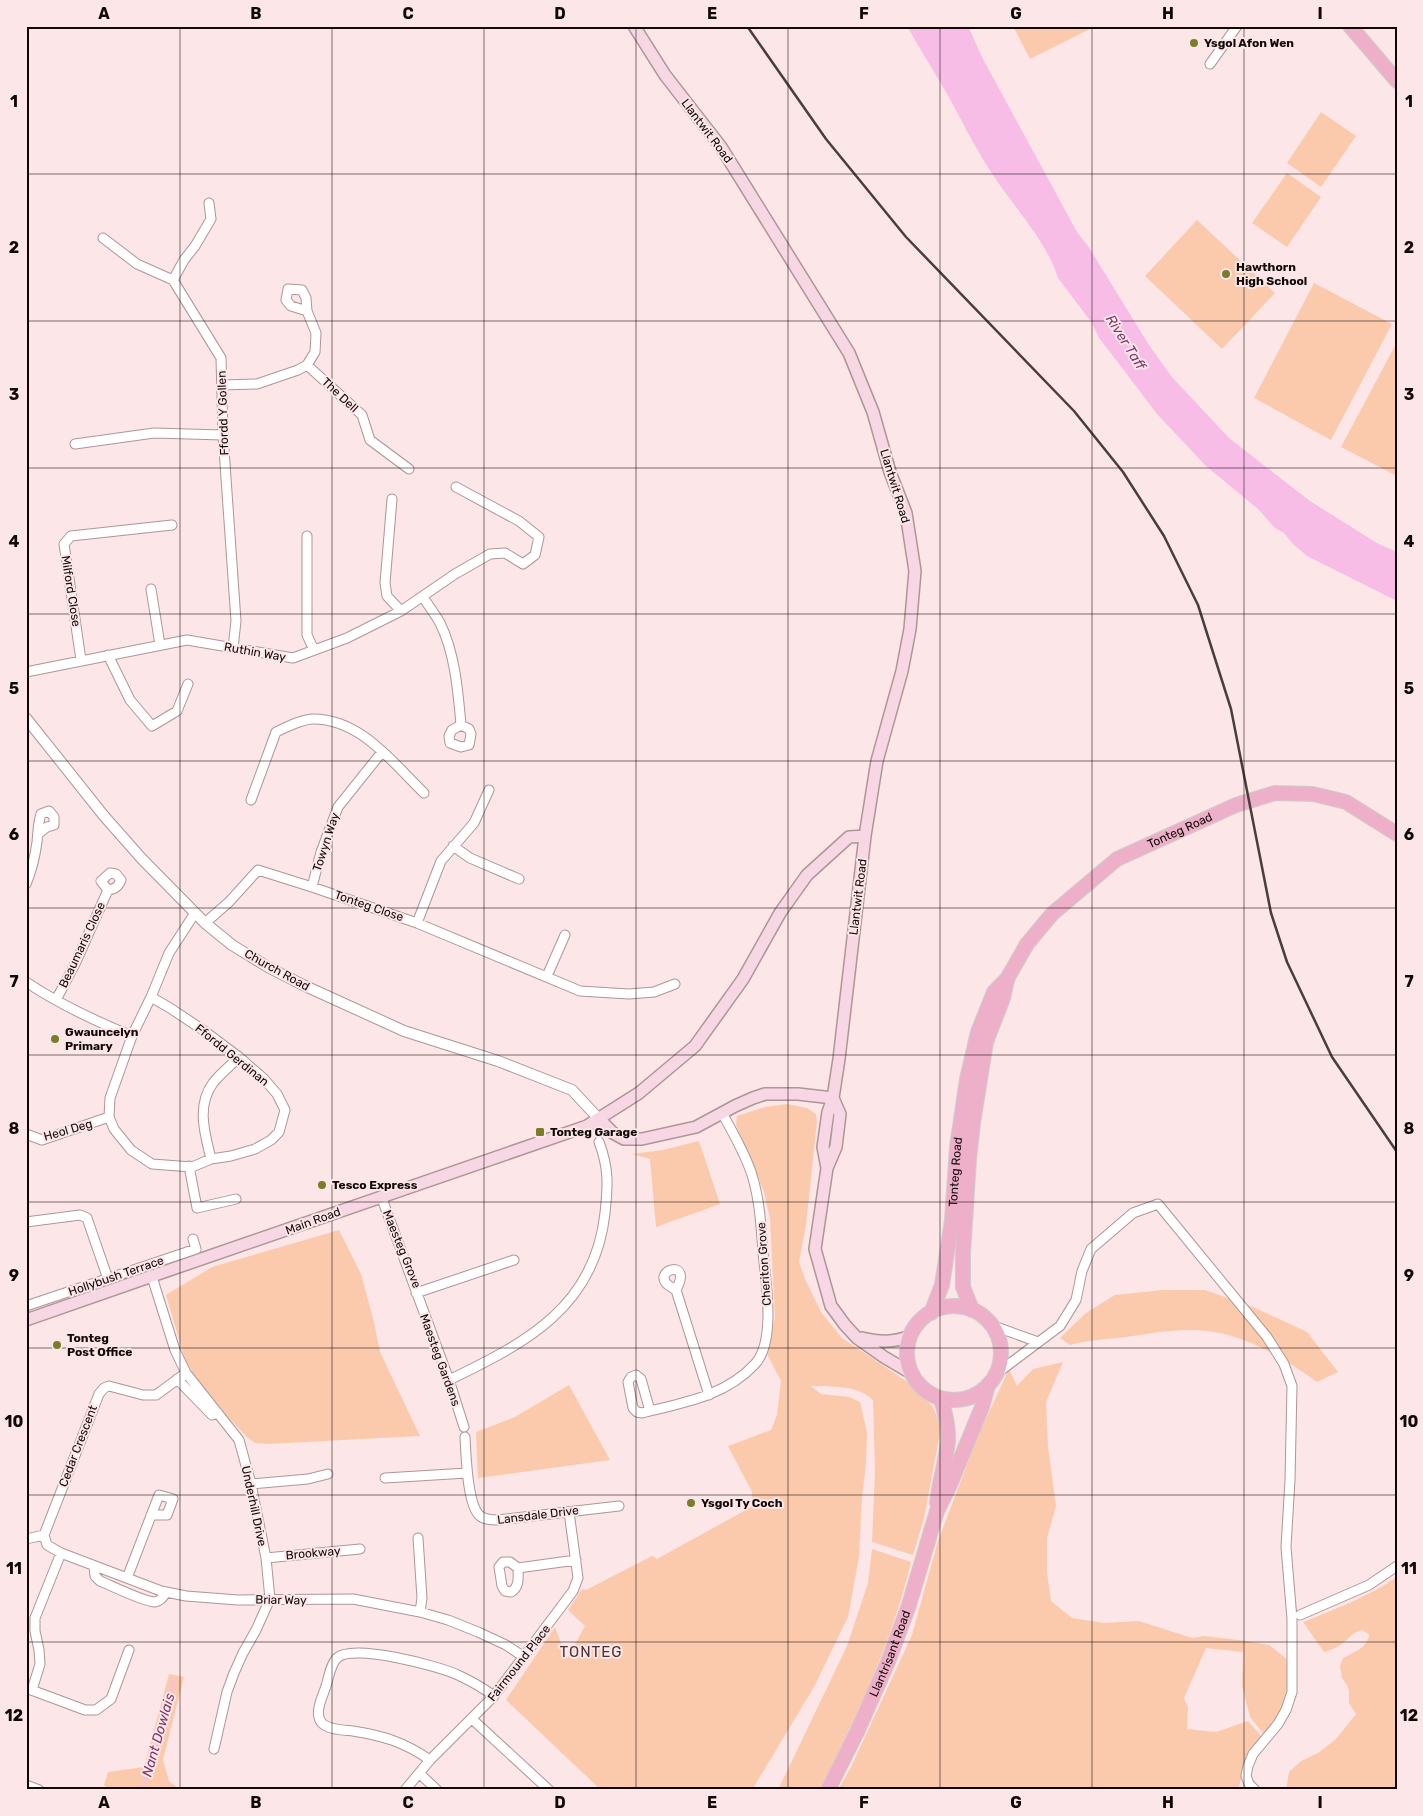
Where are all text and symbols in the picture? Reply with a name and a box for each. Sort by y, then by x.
text: A [98,4,110,23]
text: B [250,4,262,23]
text: C [402,4,414,23]
text: D [554,4,566,23]
text: E [707,4,717,23]
text: F [859,4,869,23]
text: G [1010,4,1022,23]
text: H [1162,4,1174,23]
text: I [1317,4,1323,23]
place label: Ysgol Afon Wen [1204,36,1294,50]
marker: Ysgol Afon Wen [1188,37,1200,49]
text: 1 [10,92,18,111]
text: 1 [1405,92,1413,111]
street label: Llantwit Road [678,96,736,166]
text: 2 [9,238,19,257]
text: 2 [1404,238,1414,257]
place label: Hawthorn High School [1236,260,1307,288]
marker: Hawthorn High School [1220,268,1232,280]
water label: River Taff [1102,312,1150,374]
street label: Ffordd Y Gollen [215,370,231,456]
street label: The Dell [319,375,361,415]
text: 3 [9,385,19,404]
text: 3 [1404,385,1414,404]
street label: Llantwit Road [877,447,913,525]
text: 4 [9,532,20,551]
text: 4 [1404,532,1415,551]
street label: Milford Close [58,554,84,628]
street label: Ruthin Way [223,640,287,664]
text: 5 [9,679,19,698]
text: 5 [1404,679,1414,698]
street label: Towyn Way [310,810,342,873]
street label: Tonteg Road [1145,810,1215,851]
text: 6 [9,825,19,844]
text: 6 [1404,825,1414,844]
street label: Llantwit Road [846,858,870,936]
street label: Tonteg Close [333,888,406,924]
street label: Beaumaris Close [56,900,108,990]
street label: Church Road [242,946,312,994]
text: 7 [9,972,19,991]
text: 7 [1404,972,1414,991]
street label: Ffordd Gerdinan [192,1021,272,1089]
place label: Gwauncelyn Primary [65,1025,139,1053]
marker: Gwauncelyn Primary [49,1033,61,1045]
street label: Heol Deg [42,1116,94,1144]
text: 8 [9,1119,20,1138]
text: 8 [1404,1119,1415,1138]
place label: Tonteg Garage [550,1125,637,1139]
marker: Tonteg Garage [534,1126,546,1138]
street label: Tonteg Road [946,1136,965,1207]
place label: Tesco Express [332,1178,418,1192]
marker: Tesco Express [316,1179,328,1191]
street label: Main Road [283,1205,343,1237]
street label: Maesteg Grove [380,1208,424,1290]
street label: Cheriton Grove [754,1221,774,1306]
street label: Hollybush Terrace [67,1253,166,1299]
text: 9 [9,1266,19,1285]
text: 9 [1404,1266,1414,1285]
street label: Maesteg Gardens [417,1312,463,1408]
place label: Tonteg Post Office [67,1331,132,1359]
marker: Tonteg Post Office [51,1339,63,1351]
street label: Cedar Crescent [56,1403,100,1489]
text: 10 [5,1412,24,1431]
text: 10 [1400,1412,1419,1431]
street label: Underhill Drive [239,1464,269,1548]
place label: Ysgol Ty Coch [701,1496,783,1510]
marker: Ysgol Ty Coch [685,1497,697,1509]
street label: Lansdale Drive [496,1503,580,1527]
street label: Brookway [285,1544,341,1562]
text: 11 [6,1559,22,1578]
text: 11 [1401,1559,1417,1578]
street label: Briar Way [255,1593,307,1607]
street label: Llantrisant Road [867,1608,913,1699]
street label: Fairmound Place [485,1622,553,1704]
district label: TONTEG [560,1643,622,1661]
water label: Nant Dowlais [138,1691,179,1779]
text: 12 [5,1706,23,1725]
text: 12 [1400,1706,1418,1725]
text: A [98,1793,110,1812]
text: B [250,1793,262,1812]
text: C [402,1793,414,1812]
text: D [554,1793,566,1812]
text: E [707,1793,717,1812]
text: F [859,1793,869,1812]
text: G [1010,1793,1022,1812]
text: H [1162,1793,1174,1812]
text: I [1317,1793,1323,1812]

